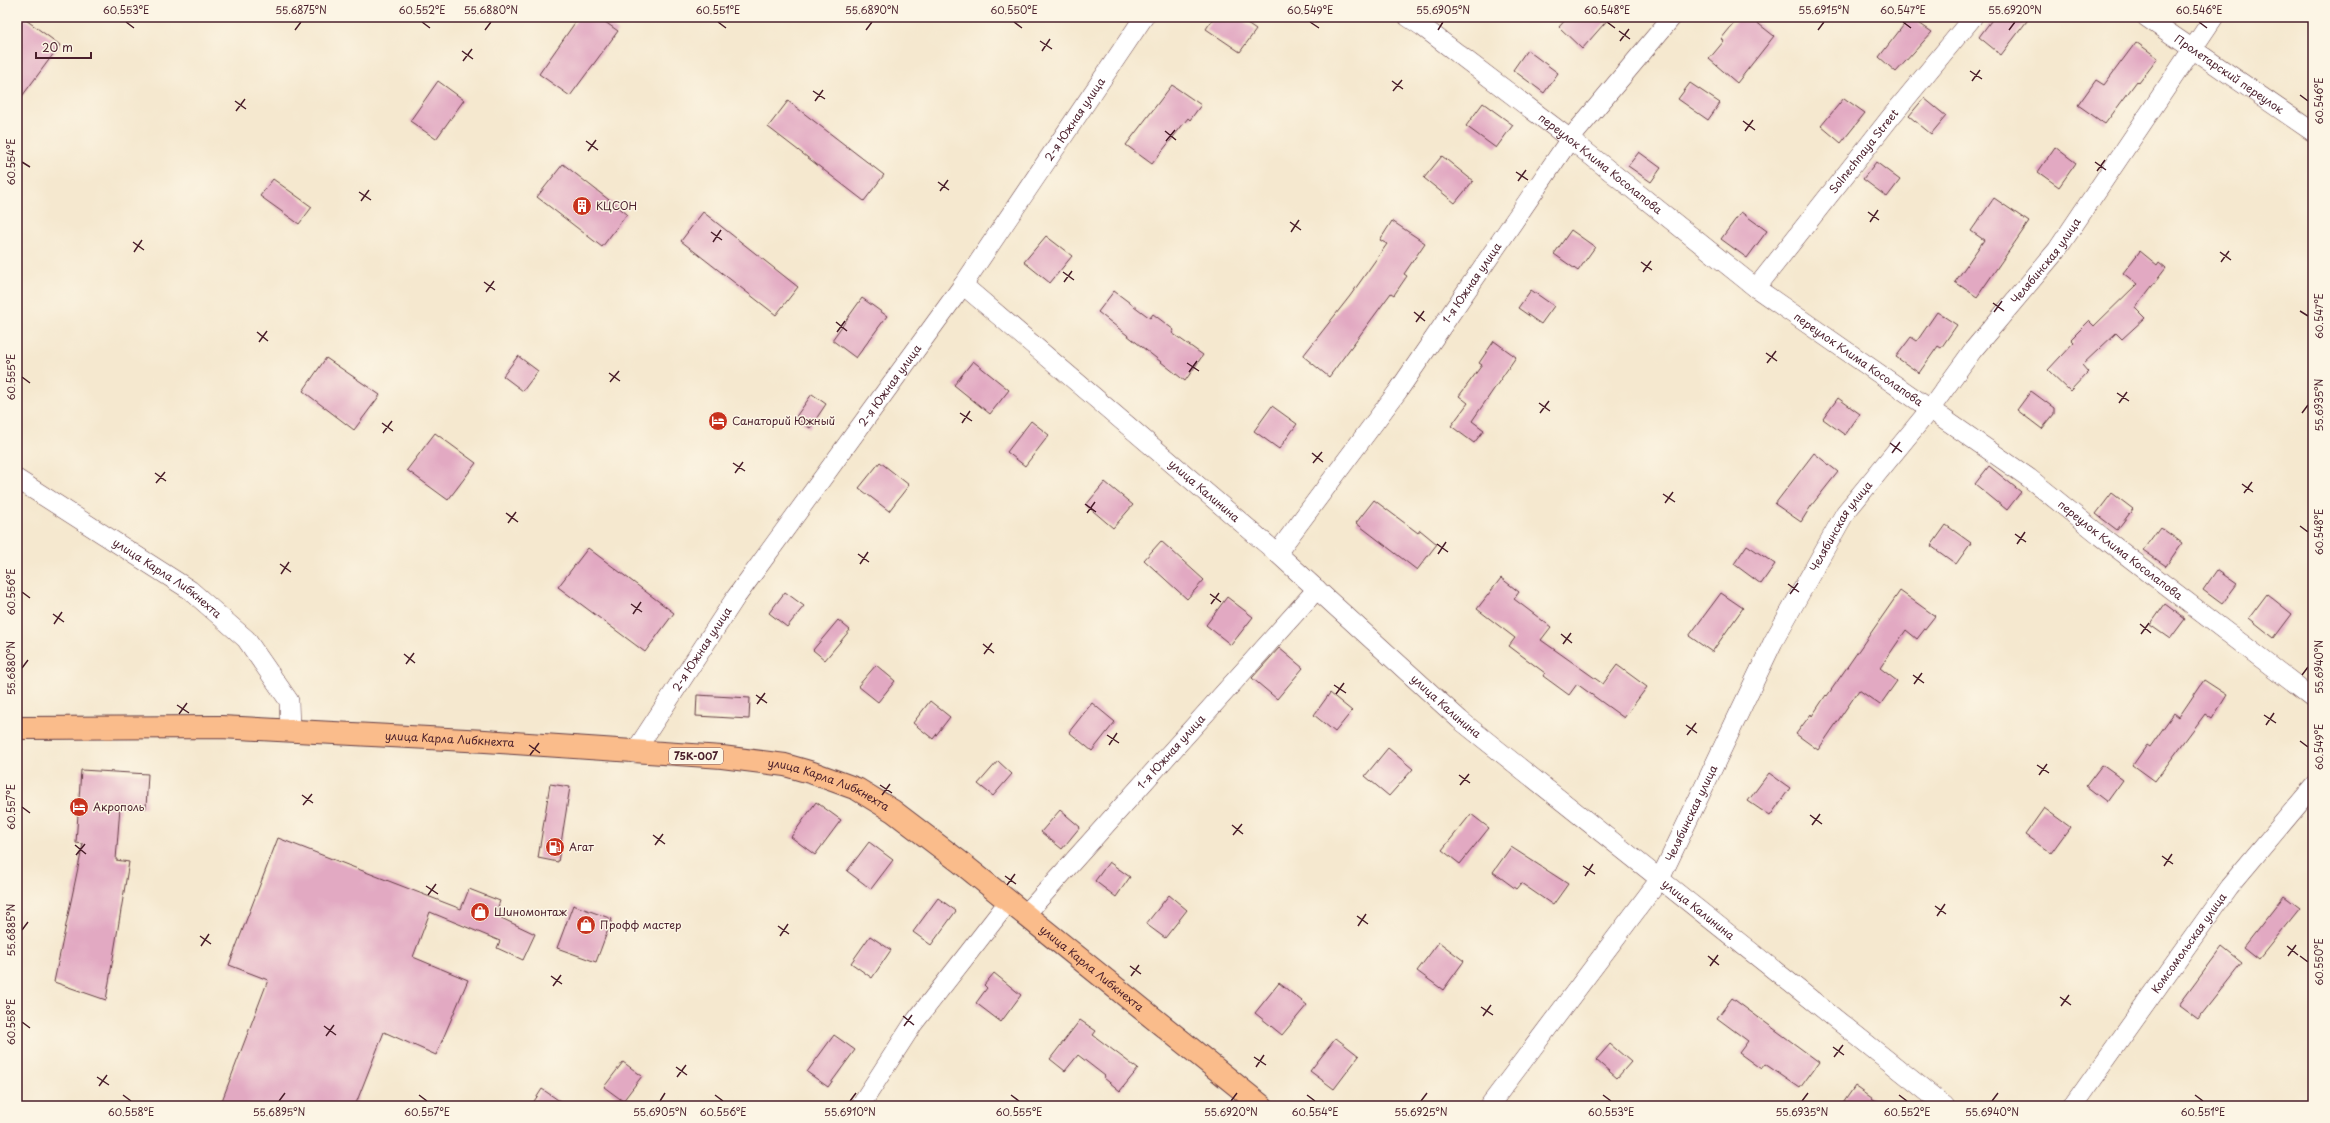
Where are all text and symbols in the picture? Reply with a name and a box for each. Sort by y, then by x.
text: 60.553°E [103,2,149,17]
text: 55.6875°N [275,2,327,17]
text: 60.552°E [399,2,446,17]
text: 55.6880°N [464,2,518,17]
text: 60.551°E [696,2,740,17]
text: 55.6890°N [845,2,899,17]
text: 60.550°E [990,2,1038,17]
text: 60.549°E [1287,2,1333,17]
text: 55.6905°N [1416,2,1470,17]
text: 60.548°E [1584,2,1630,17]
text: 55.6915°N [1798,2,1850,17]
text: 60.547°E [1880,2,1926,17]
text: 55.6920°N [1988,2,2042,17]
text: 60.546°E [2175,2,2223,17]
street label: Пролетарский переулок [2171,30,2288,118]
scale bar [36,34,91,60]
text: 20 m [42,38,73,56]
street label: 2-я Южная улица [1040,74,1109,165]
text: 60.546°E [2311,77,2326,125]
street label: Solnechnaya Street [1825,105,1902,197]
street label: переулок Клима Косолапова [1535,109,1666,218]
text: 60.554°E [3,139,18,185]
building icon: КЦСОН [571,195,593,217]
place label: КЦСОН [596,197,637,214]
street label: Челябинская улица [2006,214,2084,307]
street label: 1-я Южная улица [1437,239,1505,327]
text: 60.547°E [2311,293,2326,339]
street label: переулок Клима Косолапова [1791,308,1927,410]
street label: 2-я Южная улица [854,340,925,430]
text: 60.555°E [3,354,18,400]
text: 55.6935°N [2311,378,2326,431]
hotel icon: Санаторий Южный [707,410,729,432]
place label: Санаторий Южный [732,412,835,429]
street label: улица Калинина [1165,455,1244,526]
street label: Челябинская улица [1805,477,1876,575]
street label: переулок Клима Косолапова [2055,496,2187,604]
text: 60.548°E [2311,509,2326,555]
street label: улица Карла Либкнехта [110,534,226,622]
text: 60.556°E [3,568,18,616]
street label: 2-я Южная улица [668,603,735,695]
text: 55.6940°N [2311,640,2326,694]
text: 55.6880°N [3,641,18,695]
street label: улица Калинина [1407,670,1485,742]
street label: 1-я Южная улица [1133,710,1209,793]
text: 60.549°E [2311,724,2326,770]
street label: улица Карла Либкнехта [384,727,515,751]
road number: 75К-007 [669,748,723,764]
street label: улица Карла Либкнехта [767,754,893,815]
street label: Челябинская улица [1661,762,1721,864]
text: 60.557°E [3,784,18,830]
hotel icon: Акрополь [68,796,90,818]
place label: Акрополь [93,798,145,815]
fuel station icon: Агат [544,836,566,858]
place label: Агат [569,838,594,855]
street label: улица Калинина [1658,875,1739,944]
street label: Комсомольская улица [2147,889,2230,997]
shop icon: Шиномонтаж [469,901,491,923]
text: 55.6885°N [3,903,18,956]
place label: Шиномонтаж [494,903,567,920]
shop icon: Профф мастер [575,914,597,936]
place label: Профф мастер [600,916,682,933]
street label: улица Карла Либкнехта [1036,921,1148,1015]
text: 60.550°E [2311,938,2326,986]
text: 60.558°E [3,999,18,1045]
text: 60.558°E [108,1104,154,1119]
text: 55.6895°N [253,1104,306,1119]
text: 60.557°E [404,1104,450,1119]
text: 55.6905°N [633,1104,687,1119]
text: 60.556°E [699,1104,747,1119]
text: 55.6910°N [824,1104,876,1119]
text: 60.555°E [996,1104,1042,1119]
text: 55.6920°N [1204,1104,1258,1119]
text: 60.554°E [1292,1104,1338,1119]
text: 55.6925°N [1394,1104,1448,1119]
text: 60.553°E [1588,1104,1634,1119]
text: 55.6935°N [1776,1104,1829,1119]
text: 60.552°E [1884,1104,1931,1119]
text: 55.6940°N [1965,1104,2019,1119]
text: 60.551°E [2181,1104,2225,1119]

